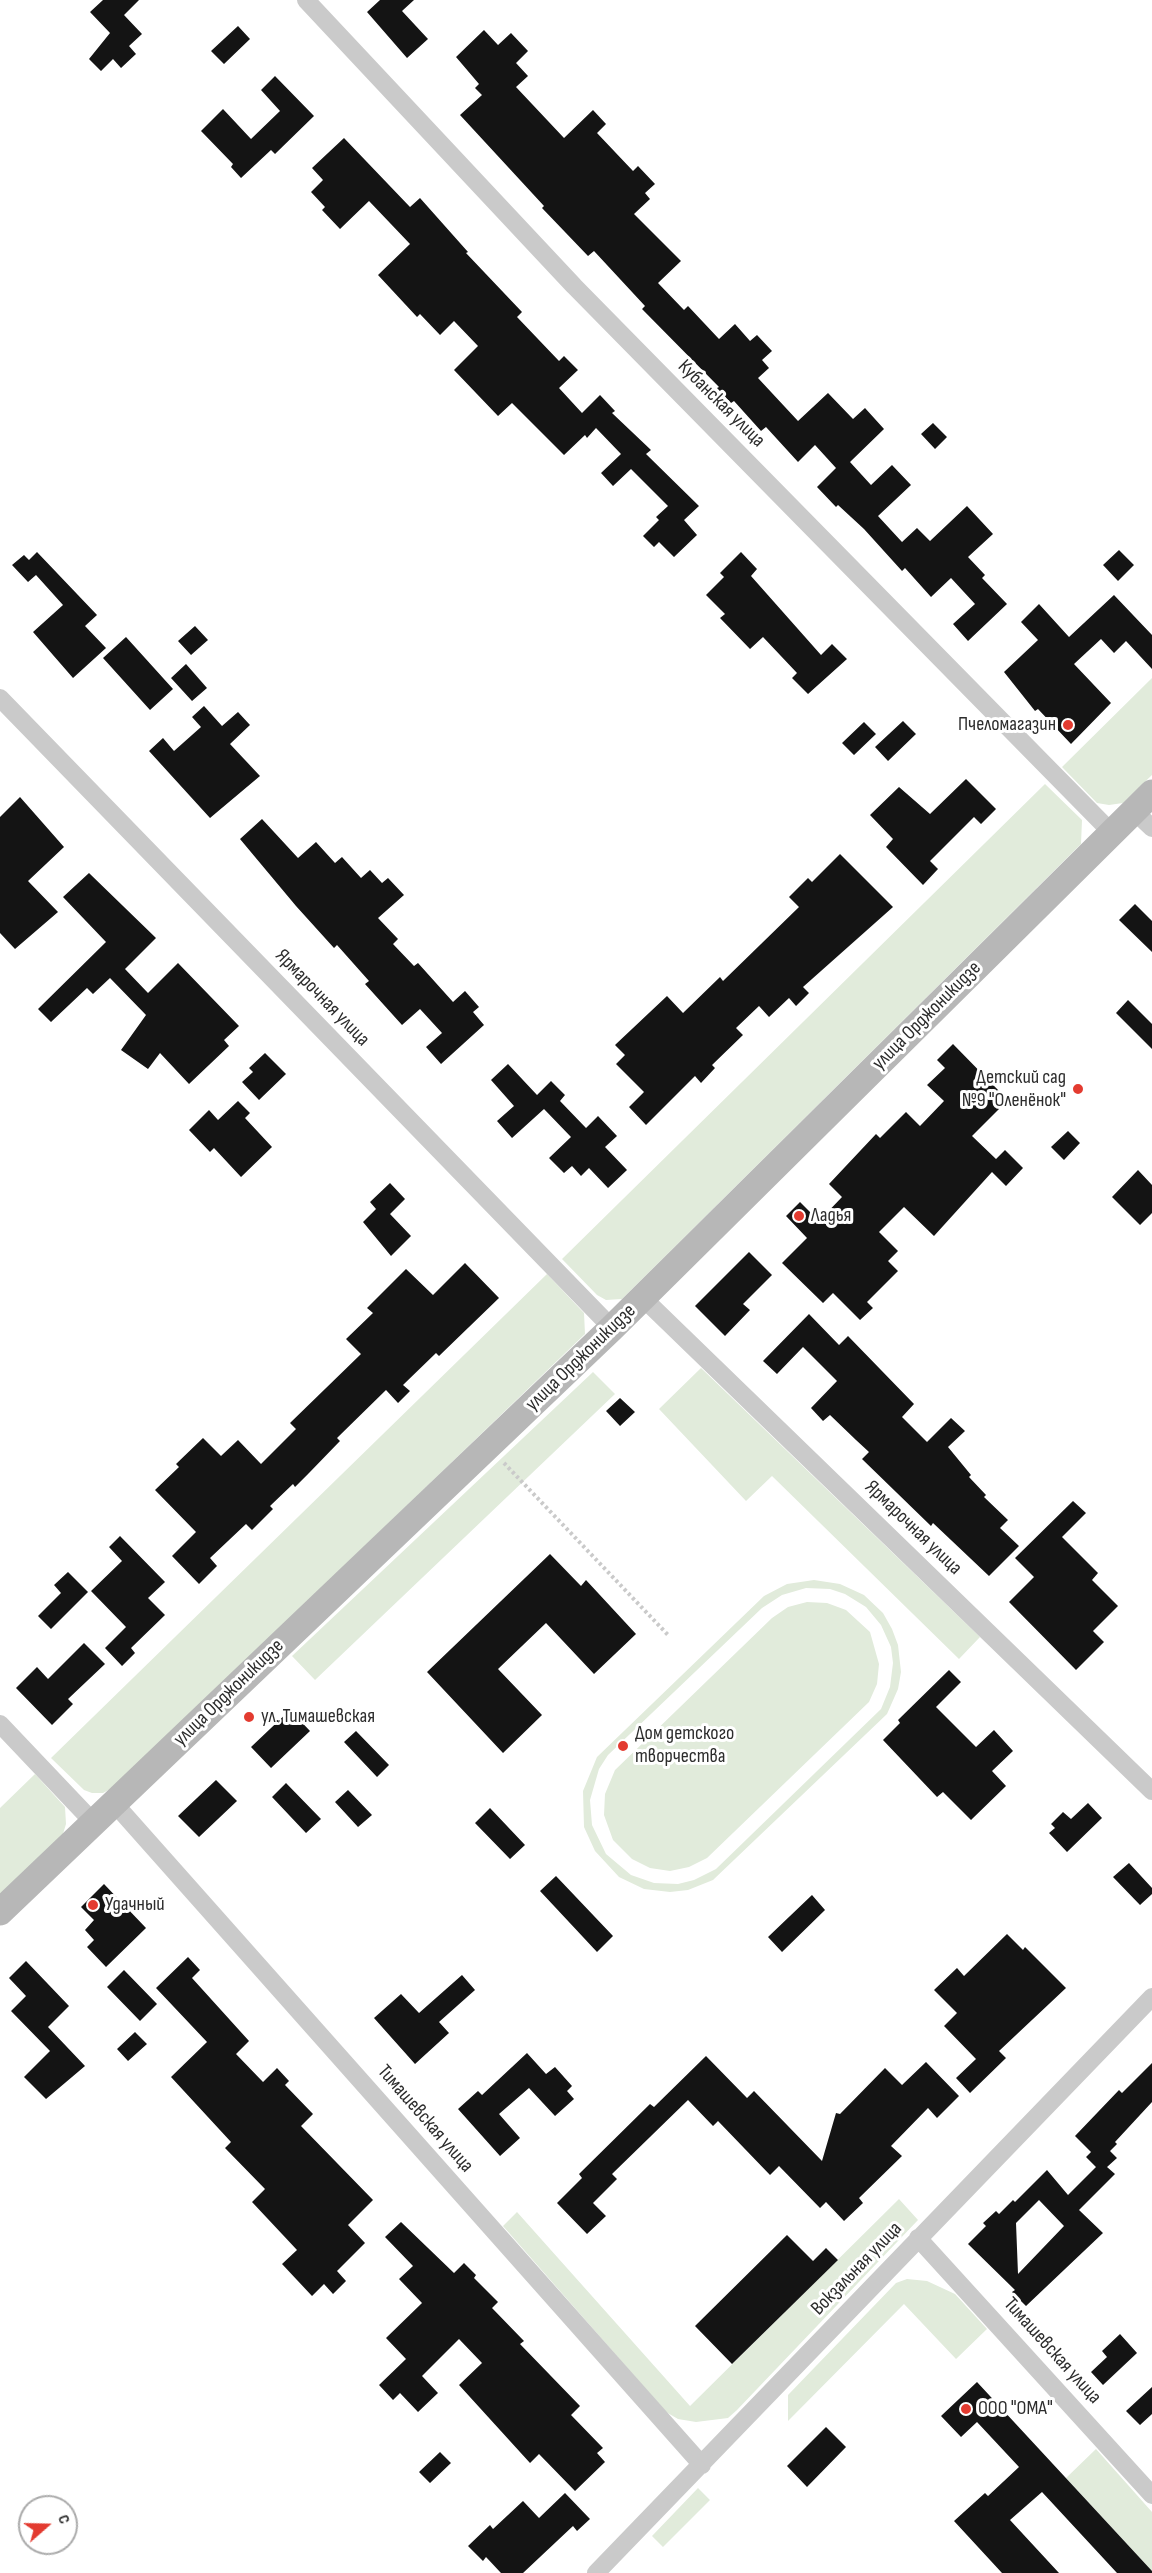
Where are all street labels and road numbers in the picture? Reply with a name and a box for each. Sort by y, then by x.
street label: Кубанская улица [672,355,770,453]
street label: Ярмарочная улица [270,944,374,1052]
street label: улица Орджоникидзе [868,957,986,1075]
street label: улица Орджоникидзе [521,1299,641,1417]
street label: Ярмарочная улица [859,1476,967,1580]
street label: улица Орджоникидзе [169,1634,289,1752]
street label: Тимашевская улица [372,2060,478,2178]
street label: Вокзальная улица [807,2217,907,2321]
street label: Тимашевская улица [998,2293,1106,2409]

